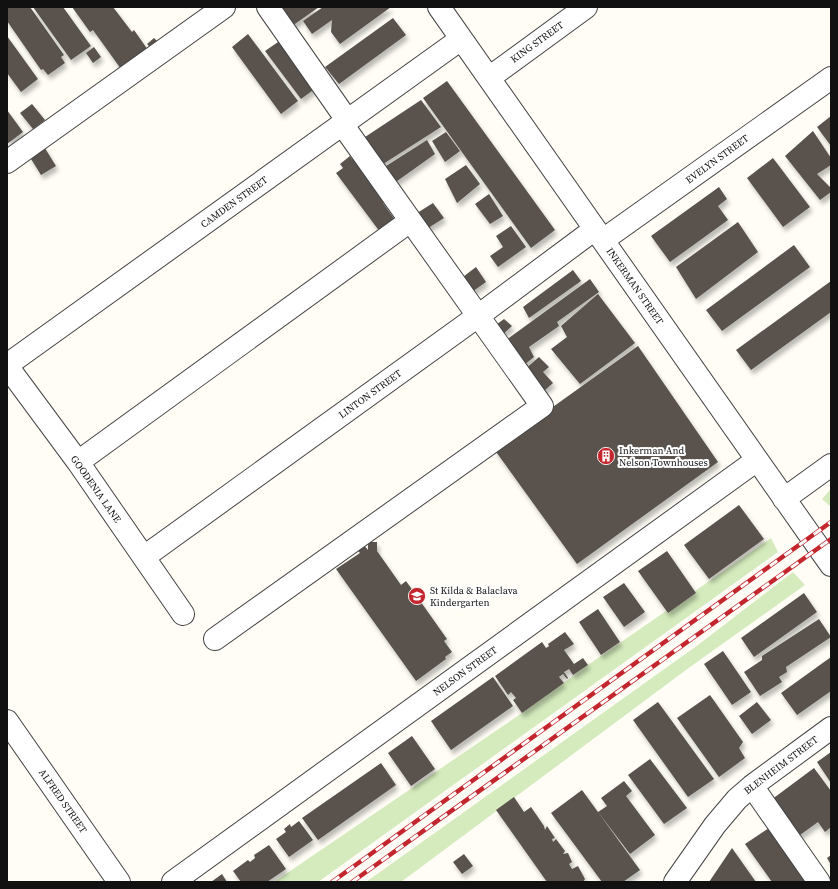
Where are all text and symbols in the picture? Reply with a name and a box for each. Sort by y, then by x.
street label: KING STREET [508,18,566,66]
street label: EVELYN STREET [683,132,751,186]
street label: CAMDEN STREET [198,173,270,231]
street label: INKERMAN STREET [604,245,666,327]
street label: LINTON STREET [336,367,404,421]
place label: Inkerman And Nelson Townhouses [619,444,708,469]
building icon: Inkerman And Nelson Townhouses [596,446,616,466]
street label: GOODENIA LANE [68,453,124,525]
place label: St Kilda & Balaclava Kindergarten [430,584,519,609]
school or university icon: St Kilda & Balaclava Kindergarten [407,586,427,606]
street label: NELSON STREET [430,643,500,699]
street label: BLENHEIM STREET [741,733,821,797]
street label: ALFRED STREET [36,766,90,836]

